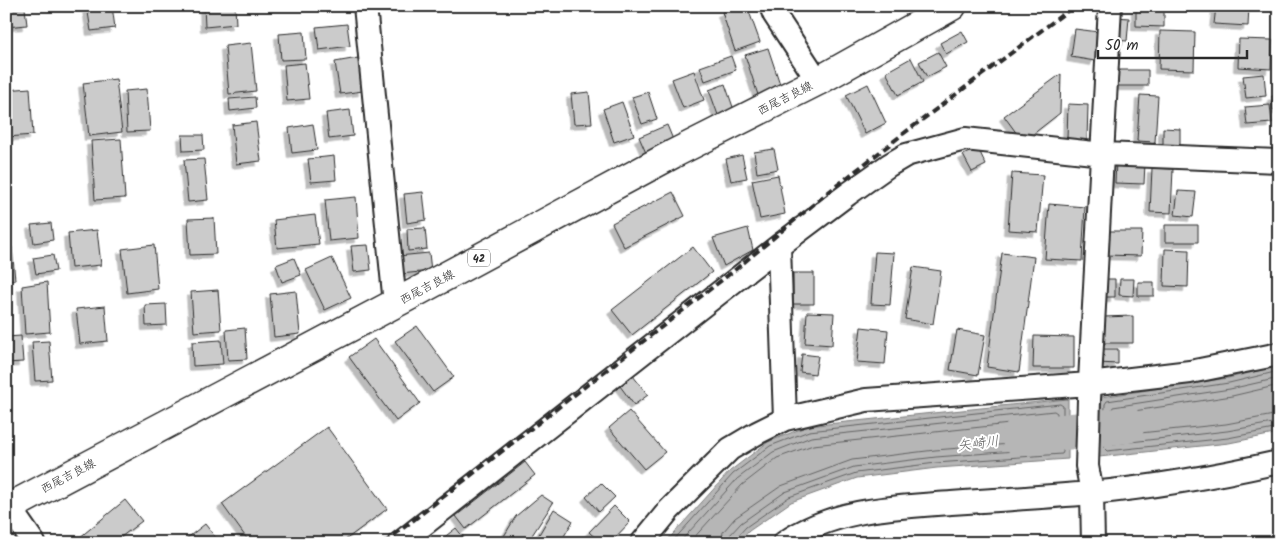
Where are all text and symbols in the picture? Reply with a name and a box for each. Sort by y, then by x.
scale bar [1098,28,1246,60]
text: 50 m [1105,34,1139,58]
street label: 西尾吉良線 [754,76,816,121]
road number: 42 [468,250,490,266]
street label: 西尾吉良線 [396,265,458,310]
water label: 矢崎川 [956,431,1000,457]
street label: 西尾吉良線 [37,454,99,499]

